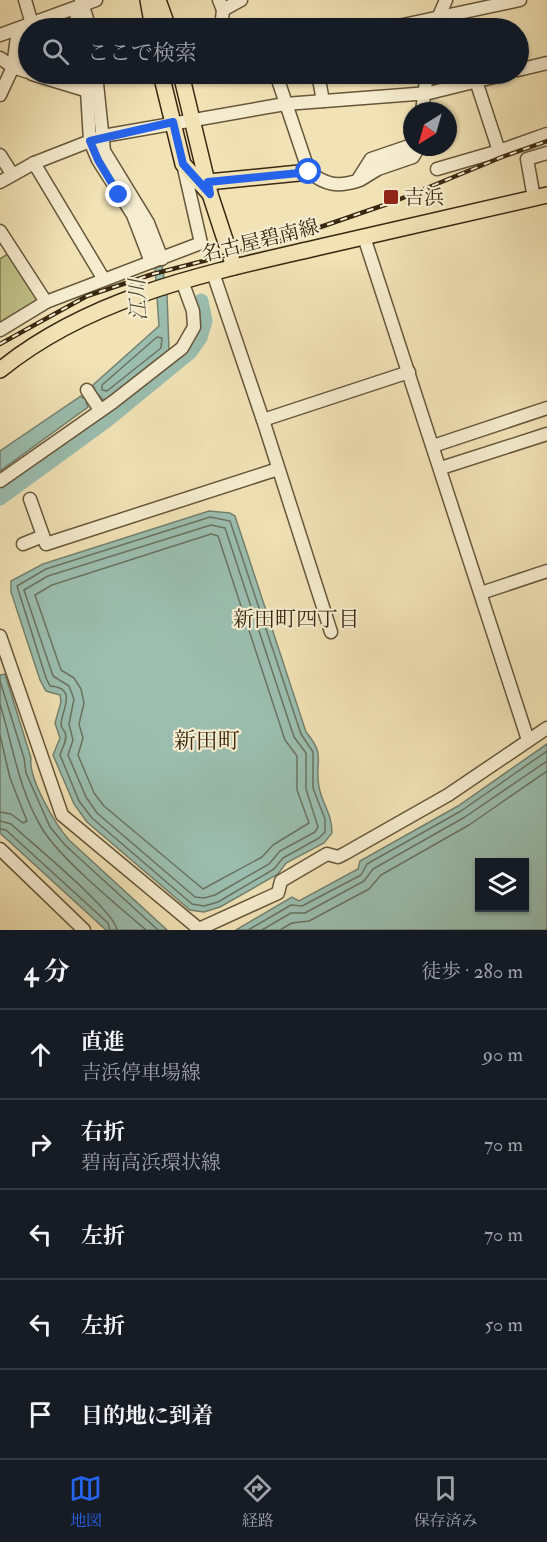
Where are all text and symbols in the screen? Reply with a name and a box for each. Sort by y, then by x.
search box [18,18,529,84]
icon: search [39,35,72,68]
text: ここで検索 [87,39,197,67]
north arrow [403,102,457,156]
route start [295,158,321,184]
route end [105,181,131,207]
place label: 吉浜 [404,185,444,210]
marker: 吉浜 [382,188,400,206]
street label: 名古屋碧南線 [199,214,321,267]
water label: 江川 [124,276,153,322]
district label: 新田町四丁目 [233,606,359,633]
district label: 新田町 [174,727,240,755]
map controls [475,858,529,912]
button: layers [475,858,529,912]
text: 4 分 [24,956,70,988]
text: 徒歩 · 280 m [421,959,523,984]
text: 直進 [81,1028,125,1056]
icon: ahead [24,1038,57,1071]
text: 90 m [483,1042,523,1067]
text: 吉浜停車場線 [81,1060,201,1085]
text: 右折 [81,1118,125,1146]
icon: right [24,1128,57,1161]
text: 70 m [484,1132,523,1157]
text: 碧南高浜環状線 [81,1150,221,1175]
icon: left [24,1218,57,1251]
text: 左折 [81,1222,125,1250]
text: 70 m [484,1222,523,1247]
icon: left [24,1308,57,1341]
text: 左折 [81,1312,125,1340]
text: 50 m [484,1312,523,1337]
icon: arrive [24,1398,57,1431]
text: 目的地に到着 [81,1402,213,1430]
tab: 地図 [69,1472,102,1531]
tab: 経路 [241,1472,274,1531]
tab: 保存済み [413,1472,477,1531]

